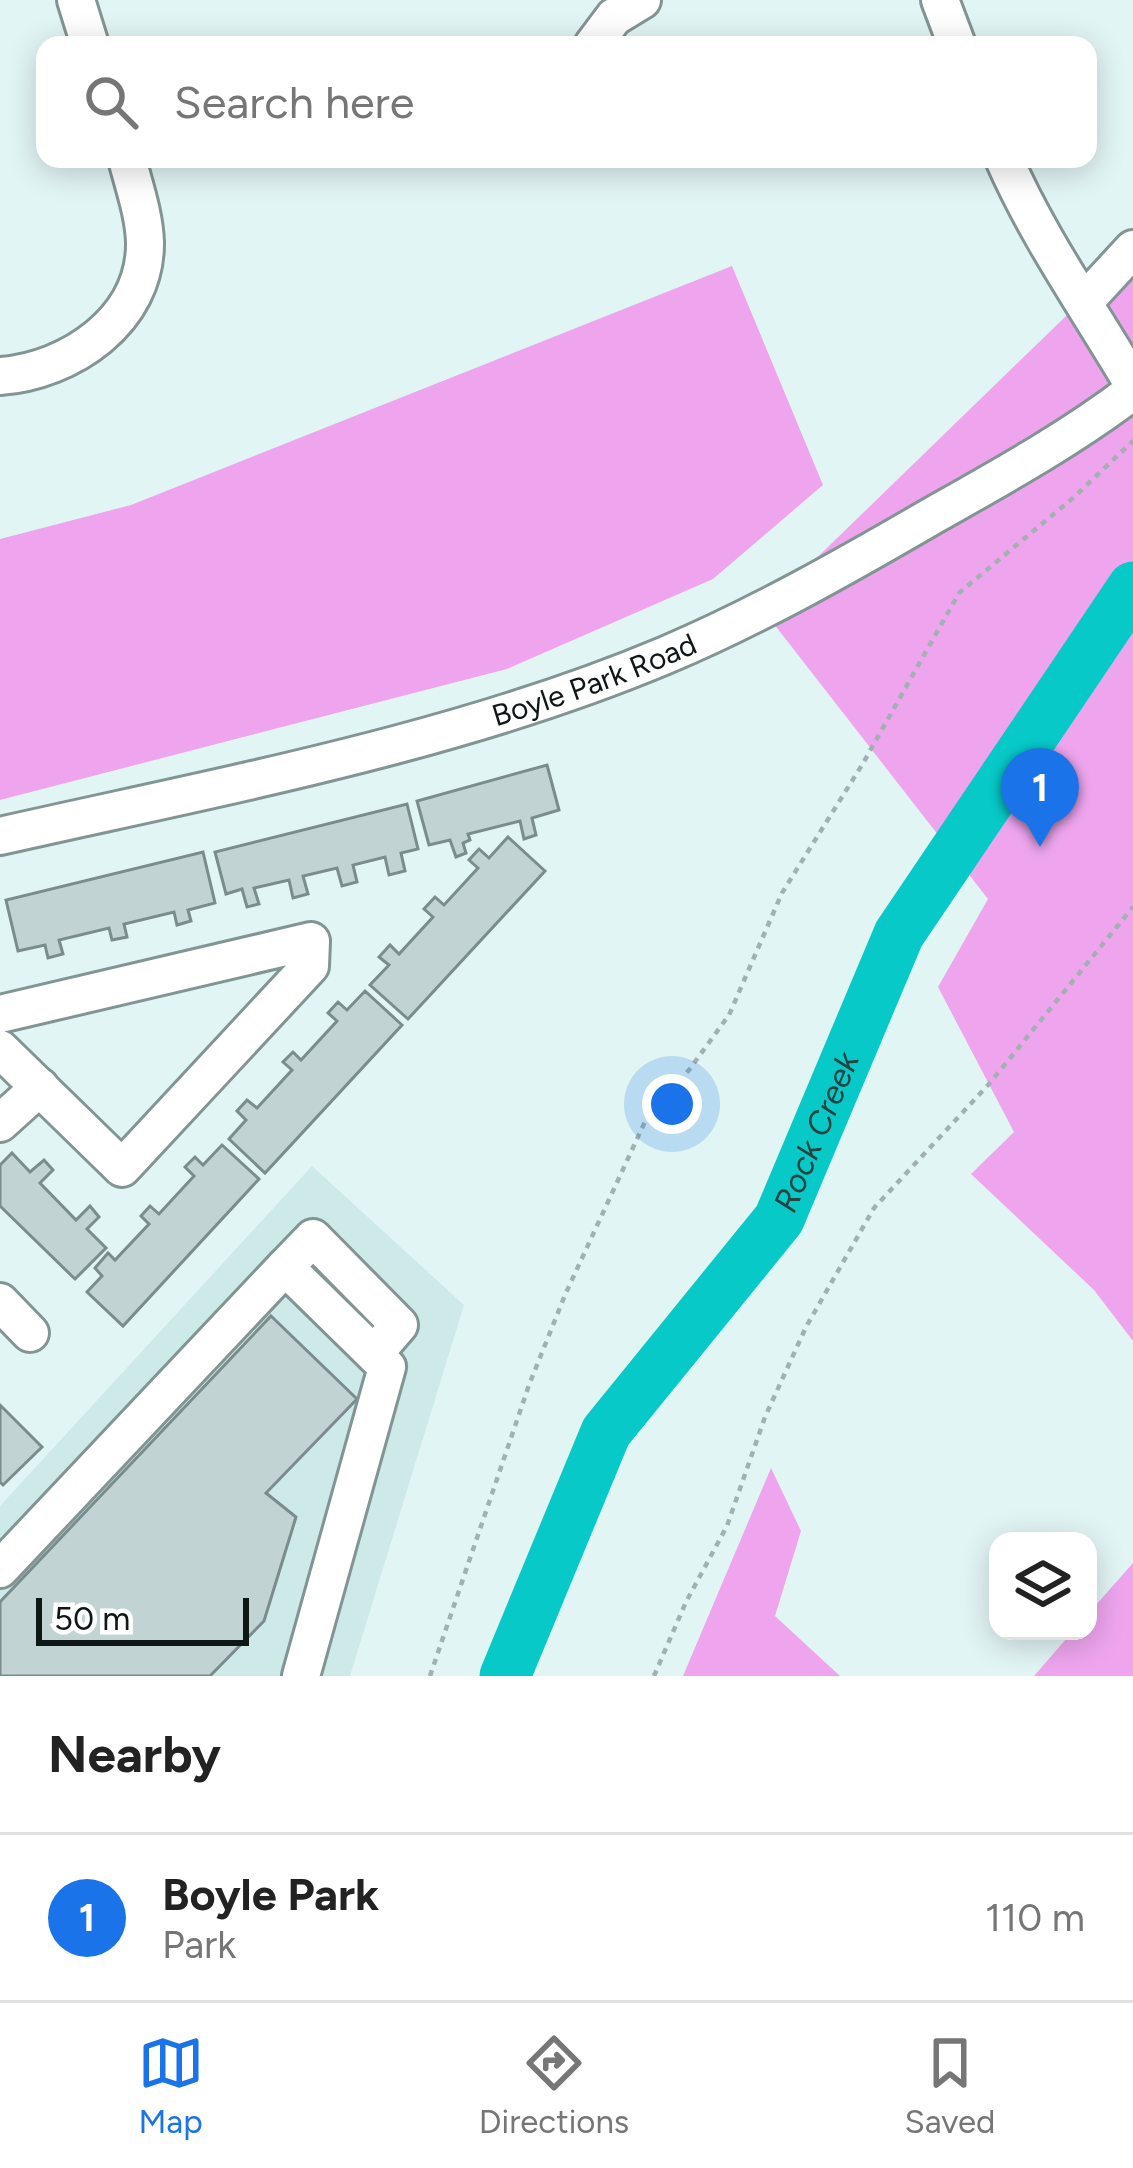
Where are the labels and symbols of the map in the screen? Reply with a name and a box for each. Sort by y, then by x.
street label: Boyle Park Road [487,625,702,734]
pin: 1 [1001,748,1079,847]
water label: Rock Creek [765,1046,867,1218]
your location [642,1074,702,1134]
scale bar [36,1592,249,1645]

